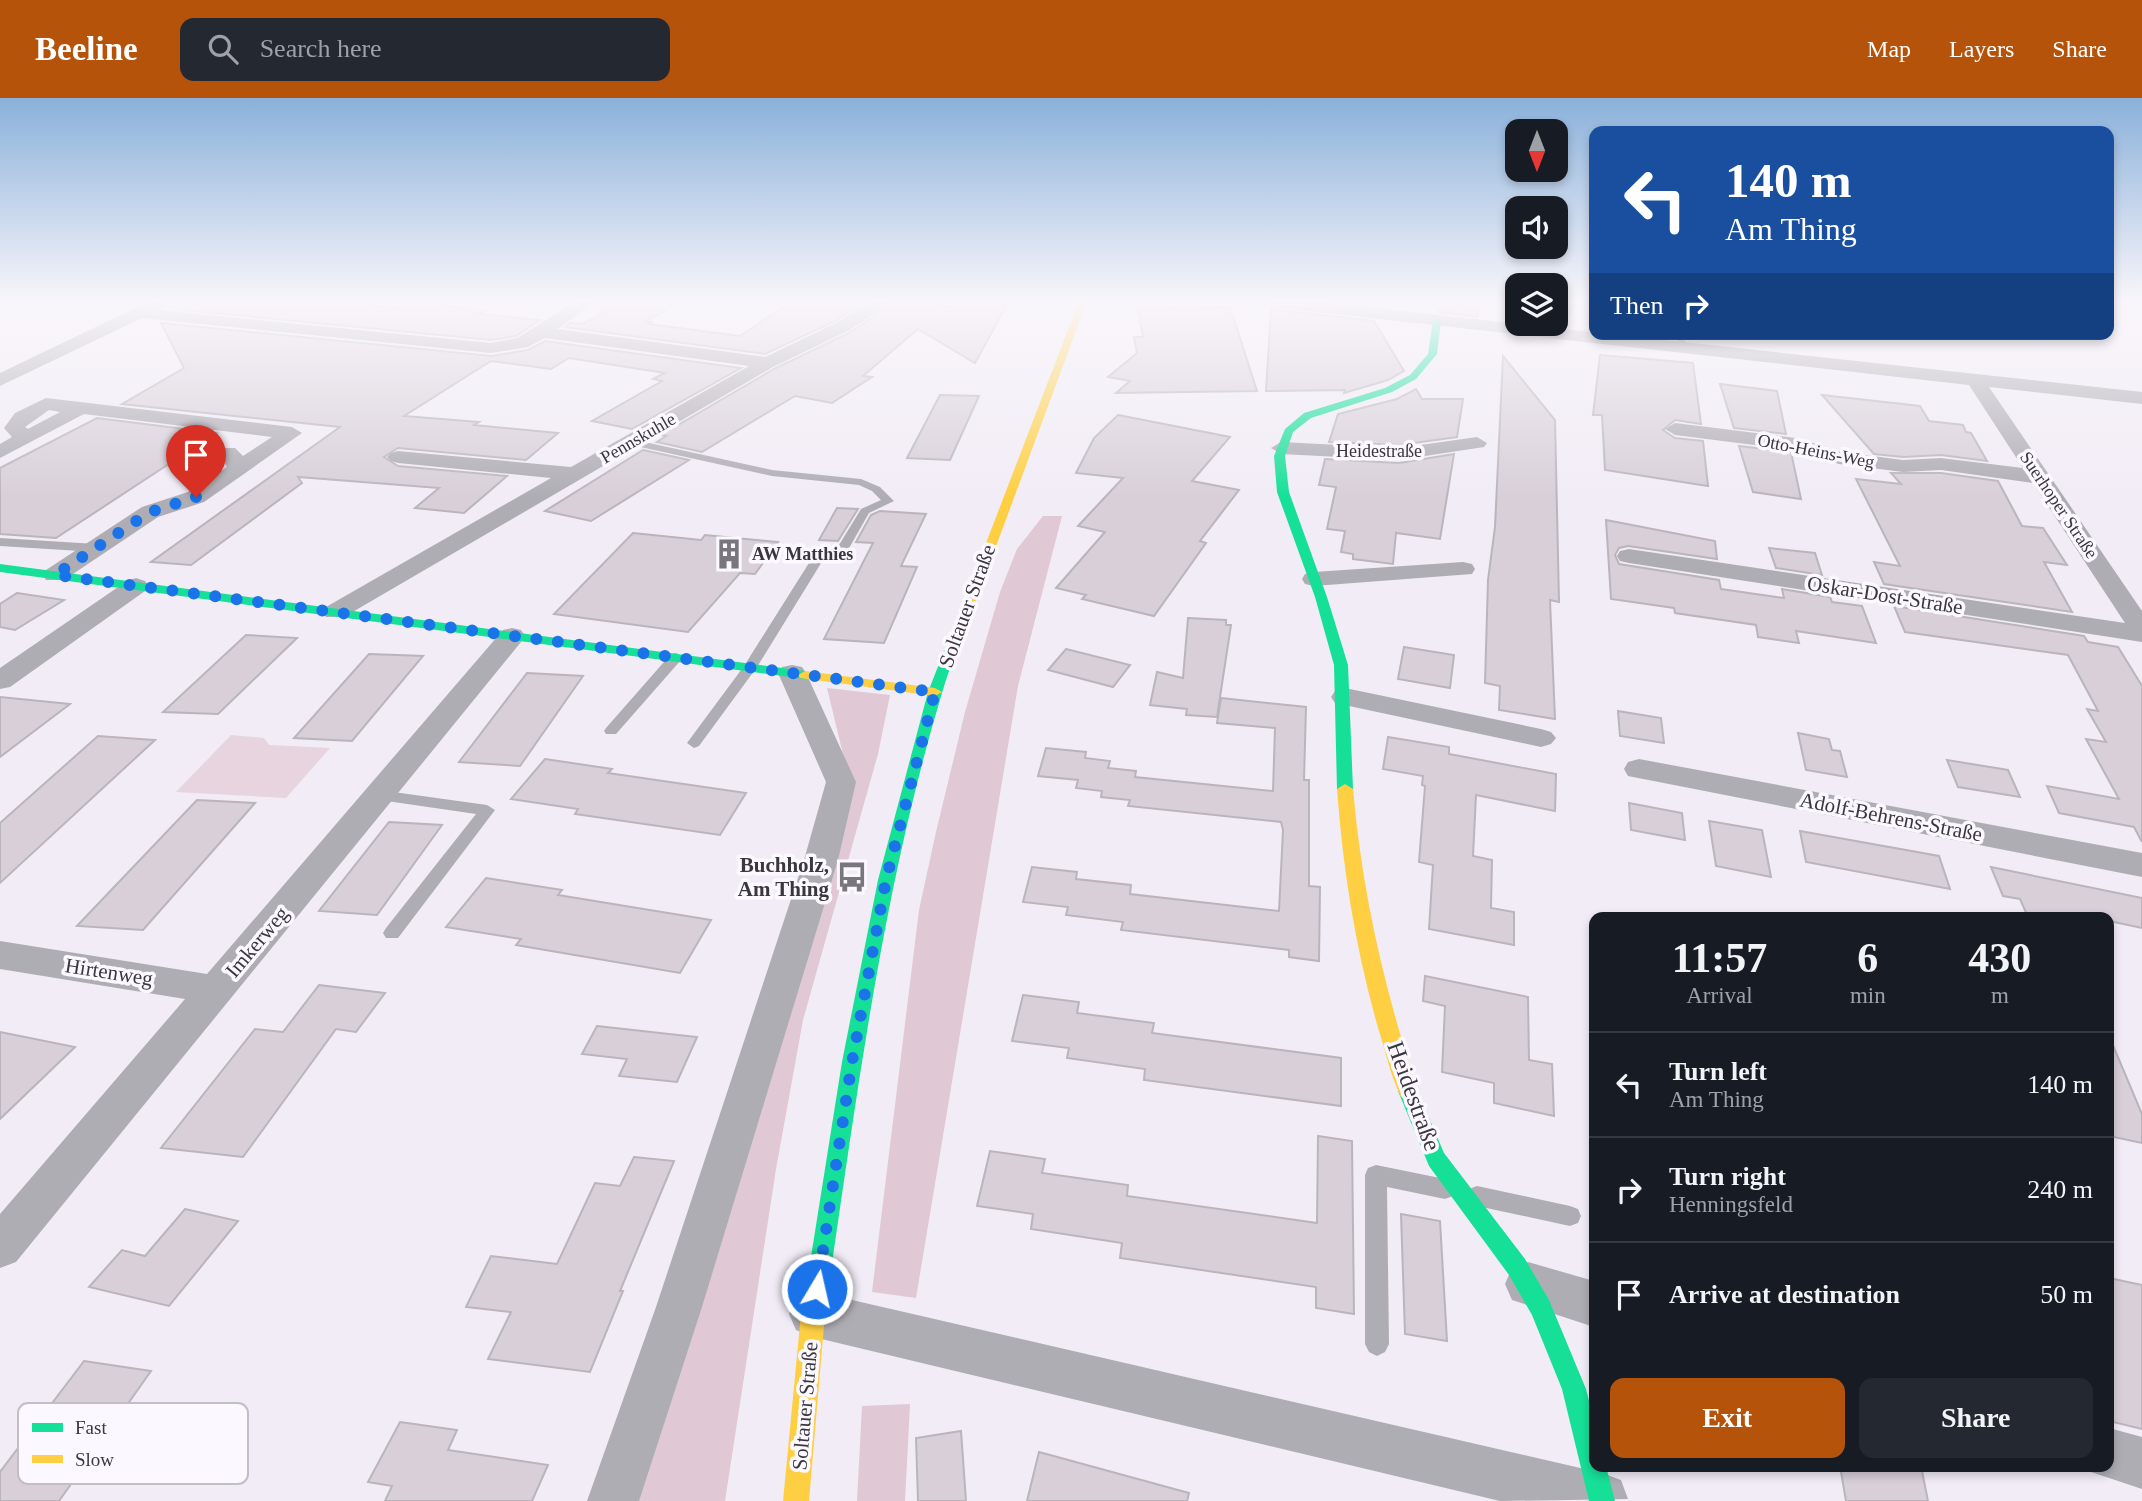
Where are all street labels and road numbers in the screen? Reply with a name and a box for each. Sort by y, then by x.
street label: Pennskuhle [597,409,679,467]
street label: Otto-Heins-Weg [1756,430,1876,472]
street label: Heidestraße [1336,441,1422,461]
street label: Suerhoper Straße [2016,448,2102,562]
street label: Soltauer Straße [934,541,1000,671]
street label: Oskar-Dost-Straße [1806,571,1964,619]
street label: Adolf-Behrens-Straße [1798,788,1984,846]
street label: Imkerweg [220,901,294,982]
street label: Hirtenweg [63,953,155,991]
street label: Heidestraße [1382,1038,1446,1154]
street label: Soltauer Straße [787,1341,823,1471]

